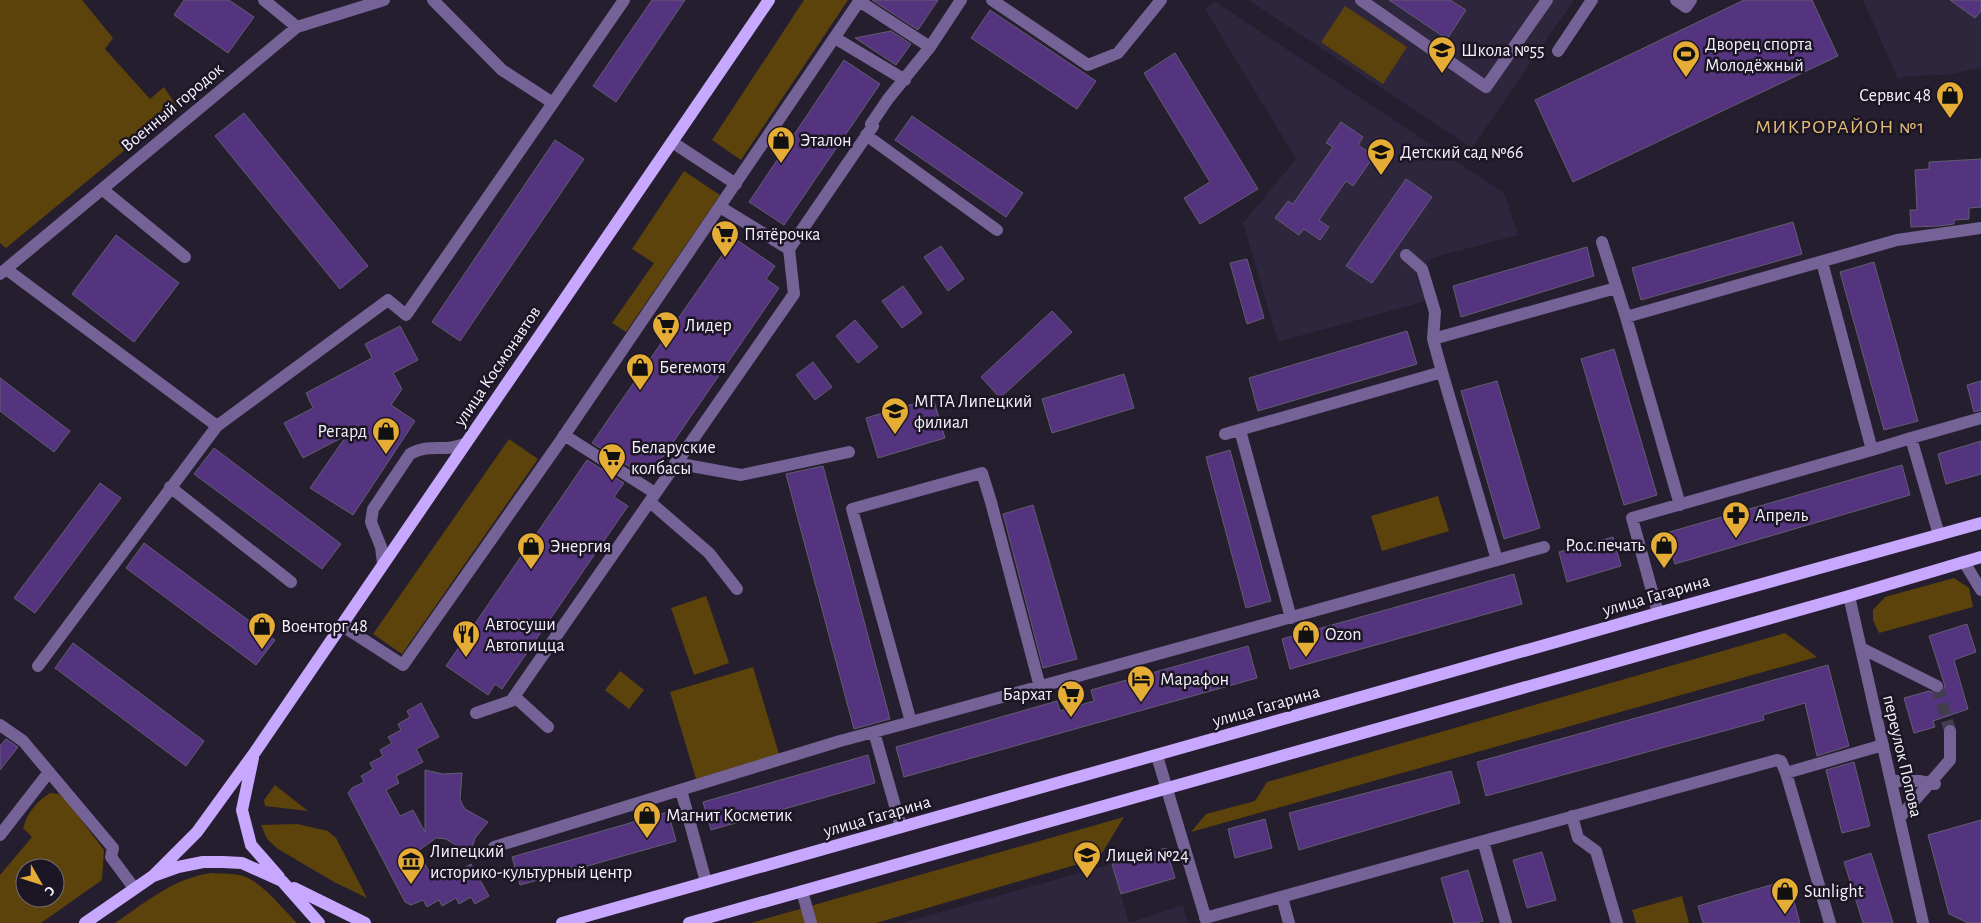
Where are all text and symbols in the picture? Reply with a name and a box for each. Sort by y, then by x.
school or university icon: Школа №55 [1427,35,1457,74]
place label: Дворец спорта Молодёжный [1705,36,1813,75]
sports icon: Дворец спорта Молодёжный [1671,39,1701,78]
place label: Школа №55 [1461,42,1544,60]
street label: Военный городок [118,59,228,156]
shop icon: Сервис 48 [1935,80,1965,119]
place label: Сервис 48 [1859,87,1931,105]
district label: МИКРОРАЙОН №1 [1755,117,1925,137]
shop icon: Эталон [766,125,796,164]
place label: Эталон [800,132,852,150]
school or university icon: Детский сад №66 [1366,137,1396,176]
place label: Детский сад №66 [1400,144,1524,162]
supermarket icon: Пятёрочка [710,219,740,258]
place label: Пятёрочка [744,226,821,244]
street label: улица Космонавтов [451,303,545,431]
supermarket icon: Лидер [651,310,681,349]
place label: Лидер [685,317,732,335]
shop icon: Бегемотя [625,352,655,391]
place label: Бегемотя [659,359,726,377]
place label: МГТА Липецкий филиал [914,393,1032,432]
school or university icon: МГТА Липецкий филиал [880,396,910,435]
shop icon: Регард [371,416,401,455]
place label: Регард [317,423,367,441]
place label: Беларуские колбасы [631,439,716,478]
supermarket icon: Беларуские колбасы [597,442,627,481]
pharmacy icon: Апрель [1721,500,1751,539]
place label: Апрель [1755,507,1808,525]
shop icon: Р.о.с.печать [1649,530,1679,569]
shop icon: Энергия [516,531,546,570]
place label: Р.о.с.печать [1565,537,1645,555]
place label: Энергия [550,538,611,556]
street label: улица Гагарина [1600,572,1712,620]
shop icon: Военторг 48 [247,611,277,650]
place label: Автосуши Автопицца [485,616,565,655]
place label: Военторг 48 [281,618,368,636]
restaurant icon: Автосуши Автопицца [451,619,481,658]
shop icon: Ozon [1291,619,1321,658]
place label: Ozon [1325,626,1362,644]
hotel icon: Марафон [1126,664,1156,703]
place label: Марафон [1160,671,1229,689]
supermarket icon: Бархат [1056,679,1086,718]
street label: улица Гагарина [1210,683,1322,731]
place label: Бархат [1003,686,1053,704]
street label: переулок Попова [1879,693,1925,819]
street label: улица Гагарина [821,793,933,841]
shop icon: Магнит Косметик [632,800,662,839]
place label: Магнит Косметик [666,807,793,825]
school or university icon: Лицей №24 [1072,840,1102,879]
place label: Липецкий историко-культурный центр [430,843,632,882]
museum icon: Липецкий историко-культурный центр [396,846,426,885]
place label: Лицей №24 [1106,847,1189,865]
north arrow [15,858,65,908]
shop icon: Sunlight [1770,876,1800,915]
text: С [41,883,57,898]
place label: Sunlight [1804,883,1864,901]

